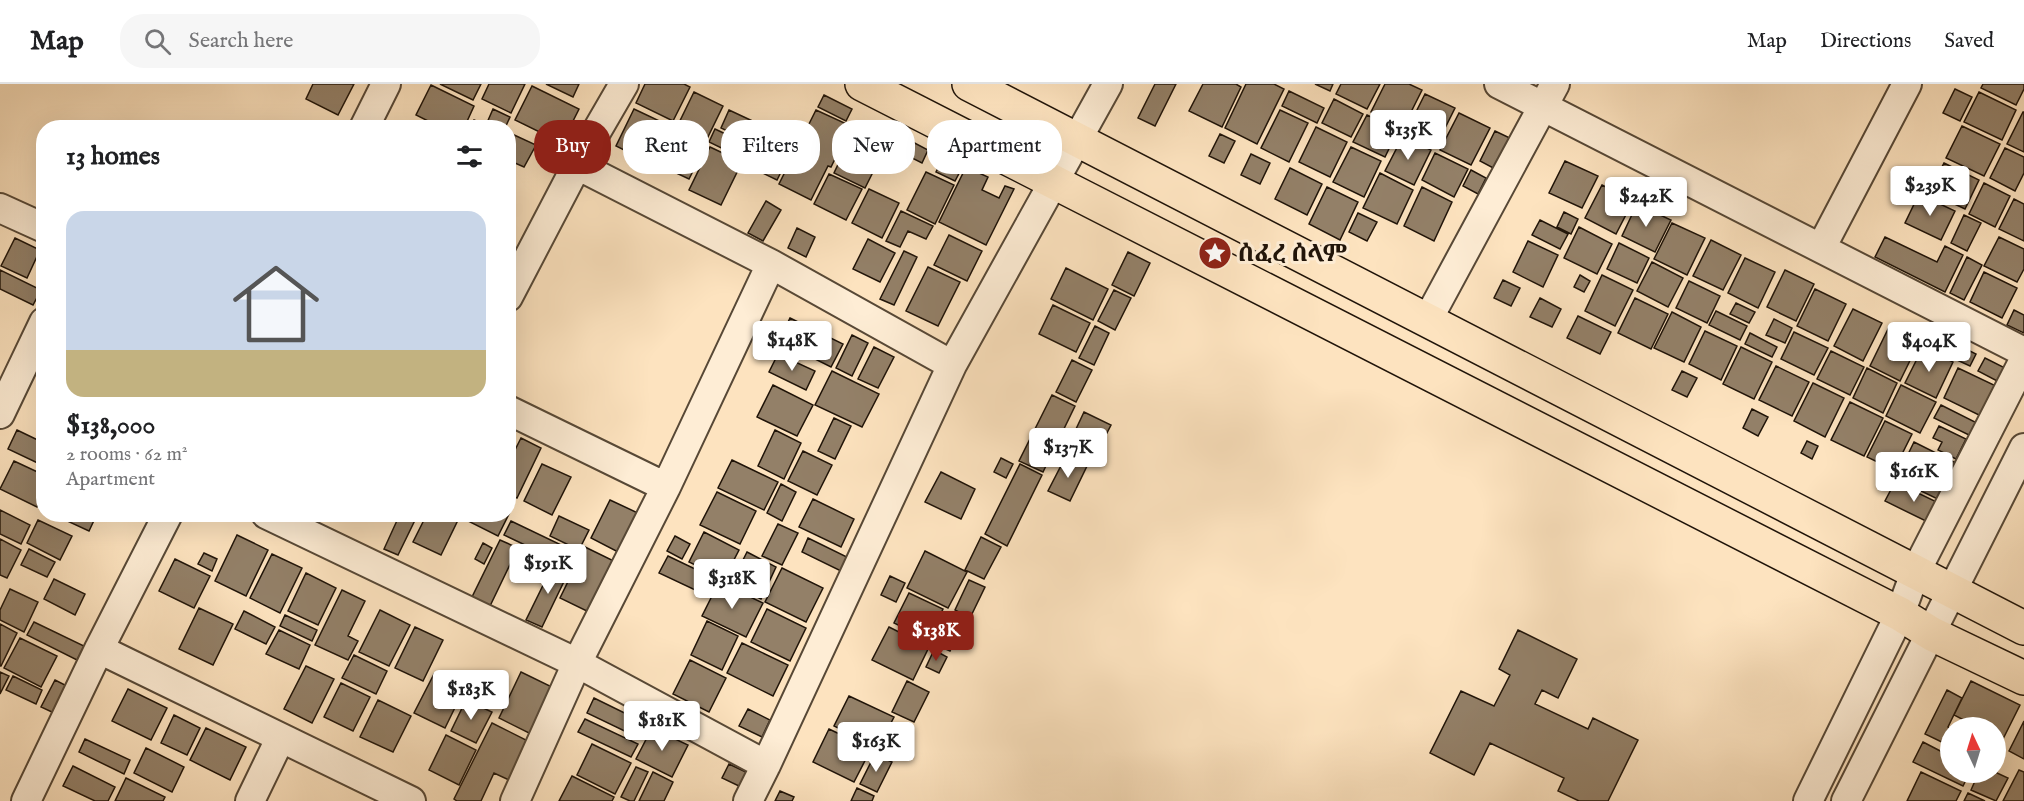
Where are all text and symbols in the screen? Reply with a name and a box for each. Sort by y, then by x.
search box [120,14,540,68]
text: Map [30,24,84,59]
icon: search [141,25,174,58]
text: Search here [189,27,293,55]
text: Map [1747,28,1787,55]
text: Directions [1820,28,1911,55]
text: Saved [1944,28,1994,55]
pin: $135K [1366,110,1450,161]
text: $135K [1384,117,1432,142]
chip: Buy [534,120,611,174]
chip: Rent [623,120,709,174]
chip: Filters [721,120,820,174]
chip: New [832,120,915,174]
chip: Apartment [927,120,1062,174]
text: 13 homes [66,140,160,173]
icon: filters [453,140,486,173]
pin: $239K [1888,166,1972,217]
text: $239K [1904,173,1956,198]
pin: $242K [1604,177,1688,228]
text: $242K [1619,184,1673,209]
place icon: ሰፈረ ሰላም [1197,235,1233,271]
place label: ሰፈረ ሰላም [1238,239,1347,270]
icon: home [222,250,330,358]
pin: $148K [750,321,834,372]
pin: $404K [1887,322,1971,373]
text: $148K [767,328,817,353]
text: $404K [1902,329,1956,354]
text: $138,000 [66,409,155,442]
pin: $137K [1026,428,1110,479]
text: $137K [1043,435,1093,460]
text: 2 rooms · 62 m² [66,442,188,467]
pin: $161K [1872,452,1956,503]
text: $161K [1890,459,1938,484]
text: Apartment [66,467,155,492]
pin: $191K [506,544,590,595]
text: $191K [523,551,573,576]
pin: $318K [690,559,774,610]
text: $318K [708,566,756,591]
pin: $138K [894,611,978,662]
text: $138K [912,618,960,643]
pin: $183K [429,670,513,721]
text: $183K [447,677,495,702]
pin: $181K [620,701,704,752]
text: $181K [638,708,686,733]
north arrow [1940,717,2006,783]
map controls [1940,717,2006,783]
pin: $163K [834,722,918,773]
text: $163K [852,729,900,754]

